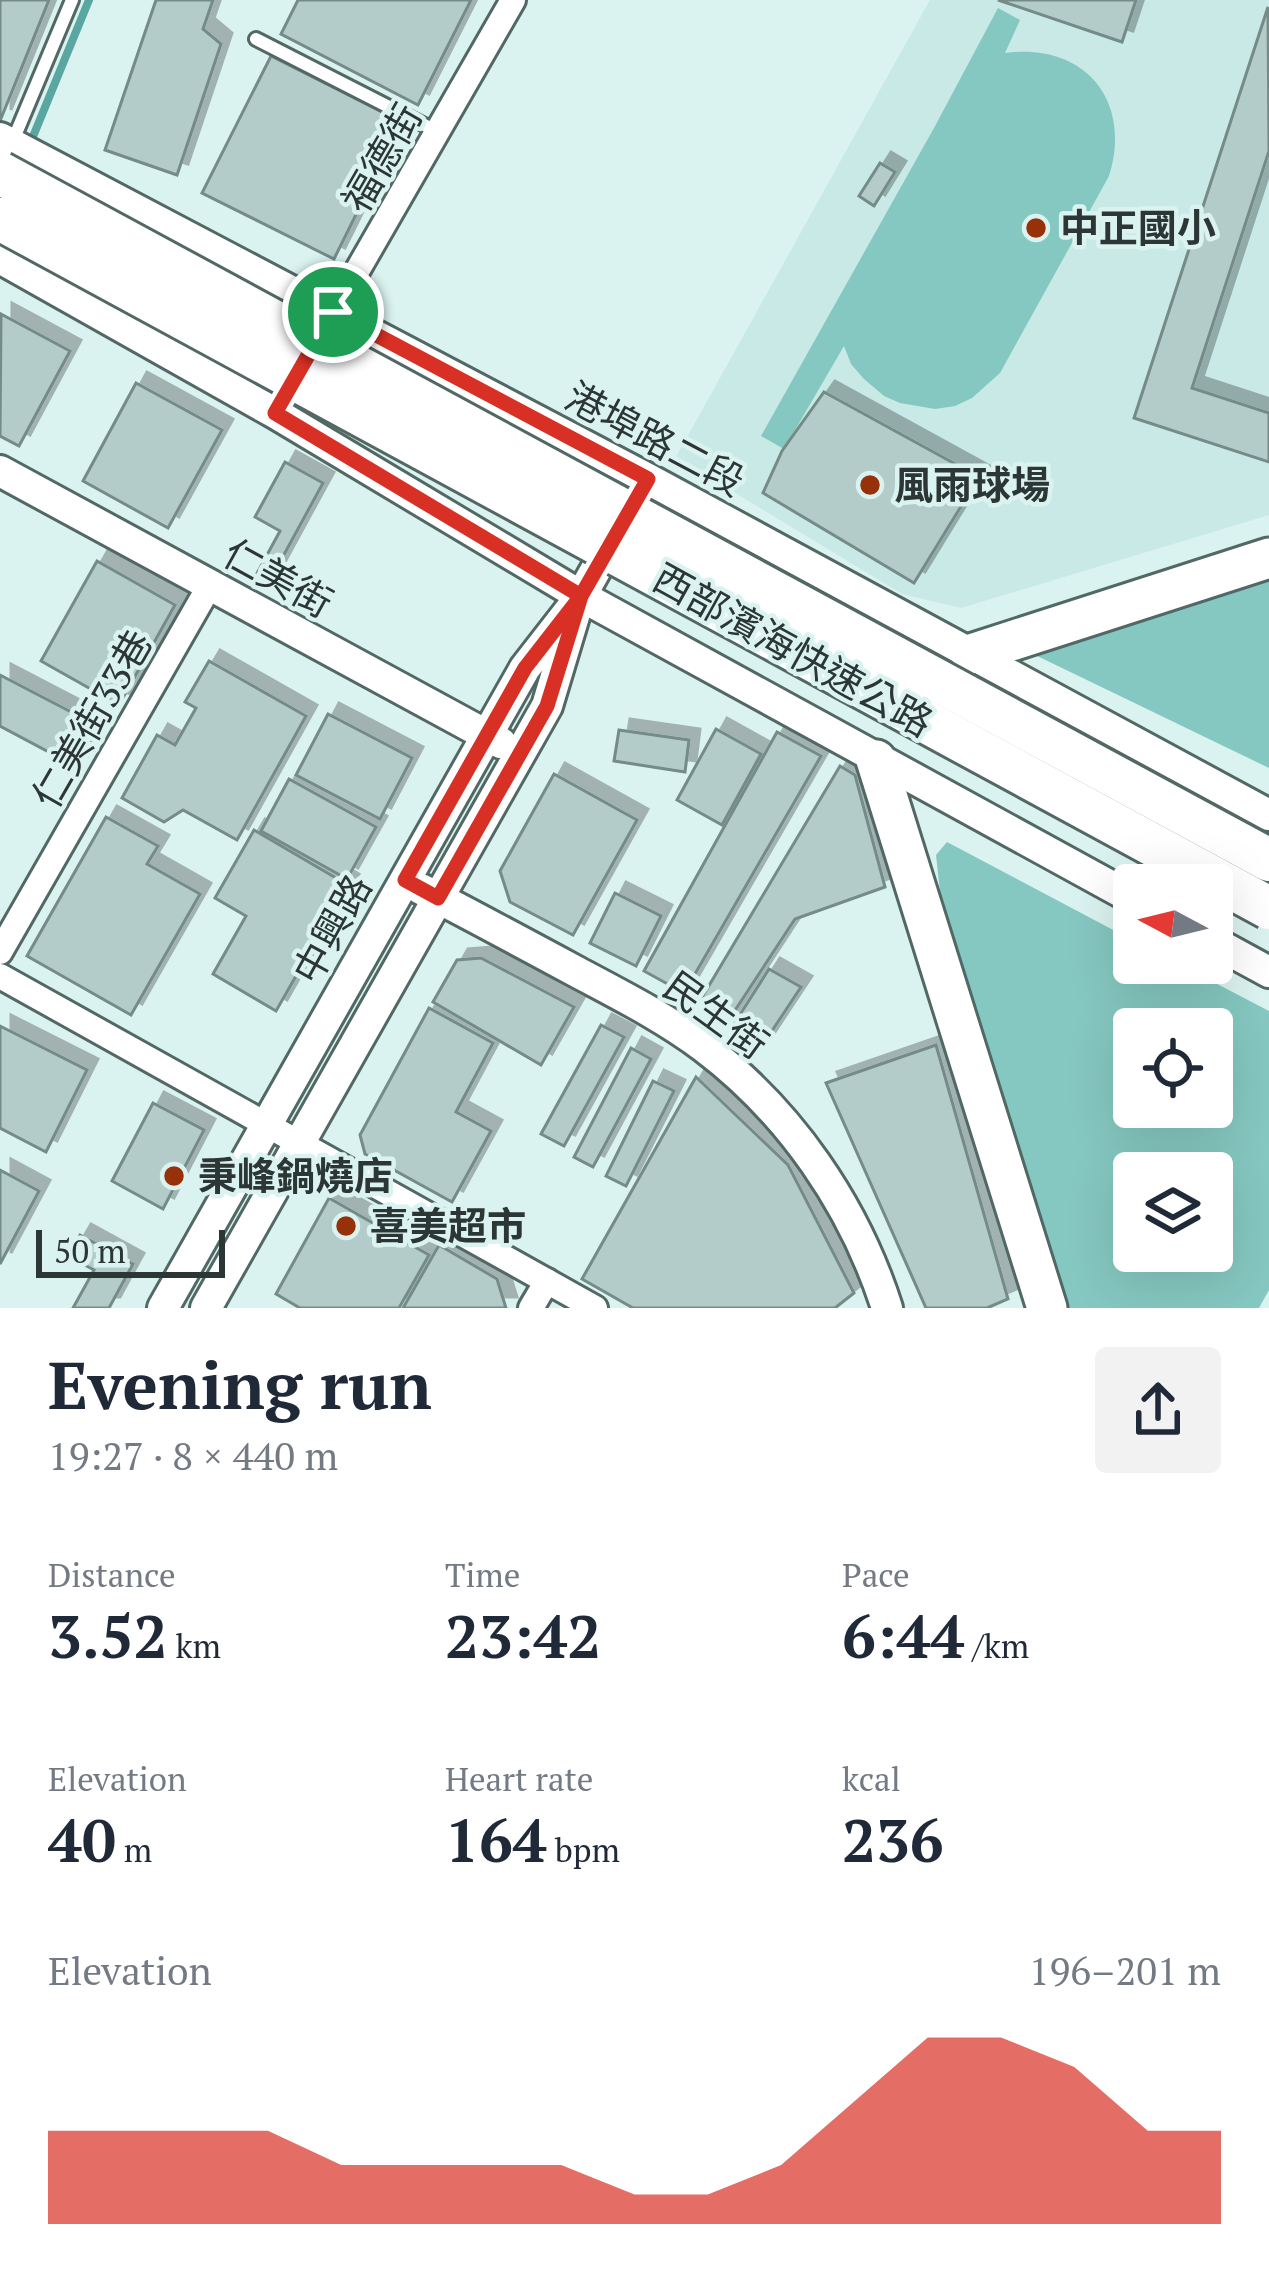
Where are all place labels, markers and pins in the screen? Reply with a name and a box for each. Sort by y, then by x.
place label: 中正國小 [1060,201,1216,253]
marker: 中正國小 [1023,215,1049,241]
pin [282,261,384,363]
place label: 風雨球場 [894,458,1050,510]
marker: 風雨球場 [857,472,883,498]
place label: 秉峰鍋燒店 [198,1149,393,1201]
marker: 秉峰鍋燒店 [161,1163,187,1189]
place label: 喜美超市 [370,1199,526,1251]
marker: 喜美超市 [333,1213,359,1239]

